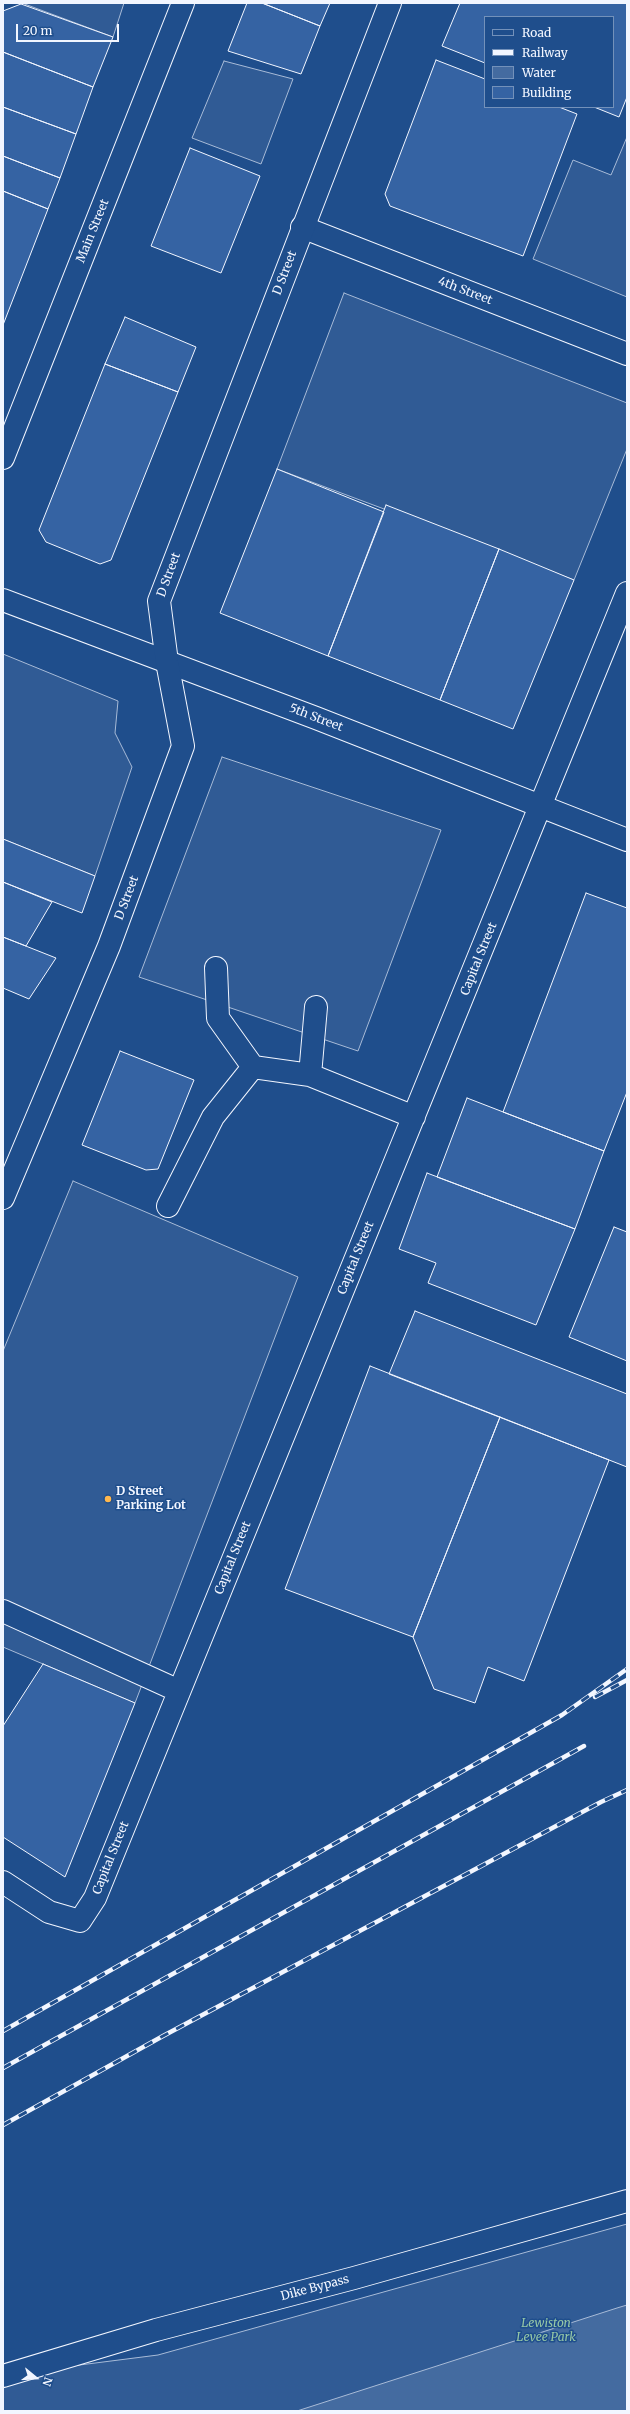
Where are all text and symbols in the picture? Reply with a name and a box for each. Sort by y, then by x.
scale bar [18,16,121,42]
legend [484,16,614,108]
text: 20 m [23,23,52,38]
text: Road [522,25,551,40]
text: Railway [522,45,568,60]
text: Water [522,65,556,80]
text: Building [522,85,571,100]
street label: Main Street [74,197,112,265]
street label: D Street [270,249,300,297]
street label: 4th Street [436,274,494,308]
street label: D Street [154,551,184,599]
street label: 5th Street [287,701,345,735]
street label: D Street [112,874,142,922]
street label: Capital Street [458,920,500,998]
street label: Capital Street [335,1219,377,1297]
place label: D Street Parking Lot [116,1485,186,1513]
marker: D Street Parking Lot [103,1494,113,1504]
street label: Capital Street [212,1519,254,1597]
street label: Capital Street [90,1819,132,1897]
street label: Dike Bypass [279,2272,351,2304]
park label: Lewiston Levee Park [516,2317,576,2345]
north arrow [16,2358,56,2398]
text: N [39,2375,55,2388]

